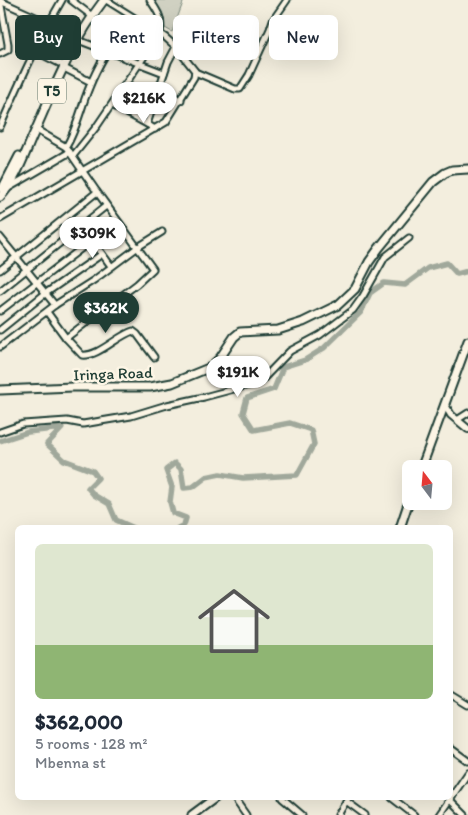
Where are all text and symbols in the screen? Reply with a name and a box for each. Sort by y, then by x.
chip: Buy [15,15,81,60]
chip: Rent [91,15,163,60]
chip: Filters [173,15,259,60]
chip: New [269,15,338,60]
road number: T5 [38,78,66,104]
pin: $216K [109,82,179,124]
text: $216K [123,88,165,107]
pin: $309K [58,216,128,259]
text: $309K [70,223,116,242]
pin: $362K [71,292,141,334]
text: $362K [84,298,128,317]
pin: $191K [203,356,273,398]
text: $191K [217,362,259,381]
street label: Iringa Road [73,363,153,384]
north arrow [402,460,452,510]
map controls [402,460,452,510]
icon: home [189,576,279,666]
text: $362,000 [35,709,123,734]
text: 5 rooms · 128 m² [35,734,147,753]
text: Mbenna st [35,753,106,772]

